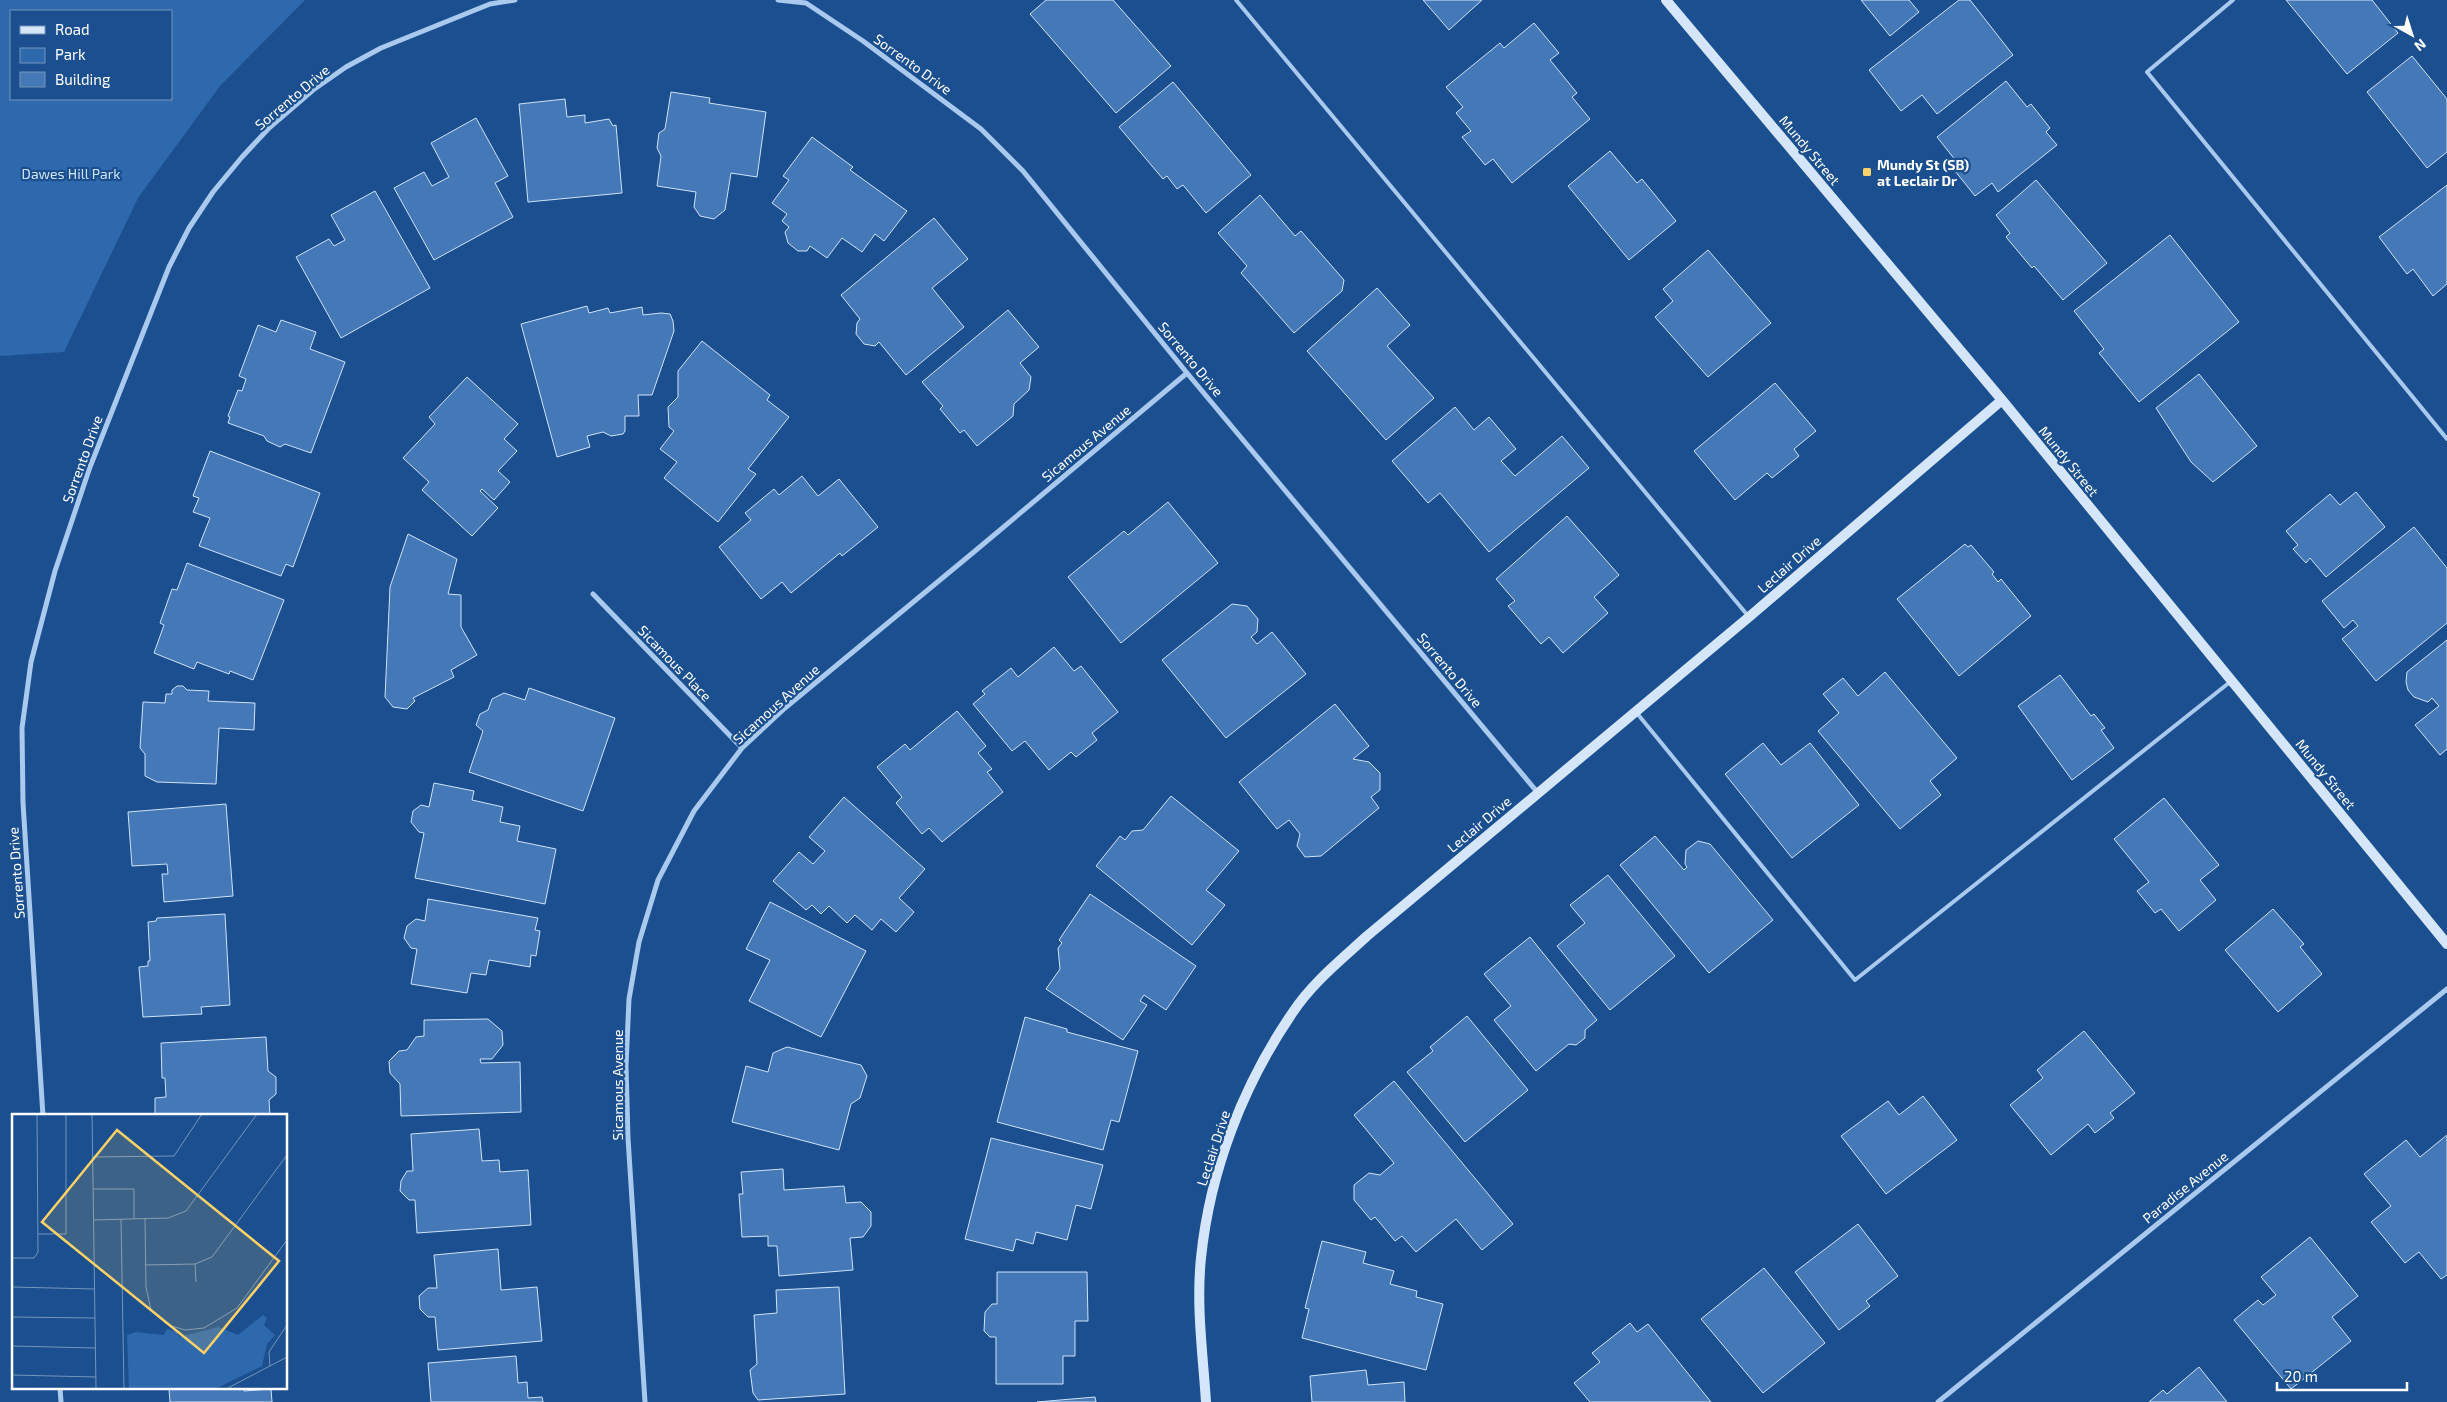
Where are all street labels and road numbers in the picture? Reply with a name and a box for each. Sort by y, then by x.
street label: Sorrento Drive [871,30,955,98]
street label: Sorrento Drive [251,61,333,133]
street label: Mundy Street [1776,112,1844,188]
street label: Sorrento Drive [1155,318,1227,400]
street label: Sicamous Avenue [1038,401,1134,485]
street label: Sorrento Drive [58,413,106,505]
street label: Mundy Street [2035,422,2103,500]
street label: Leclair Drive [1754,532,1824,596]
street label: Sicamous Place [635,622,715,704]
street label: Sorrento Drive [1414,629,1486,711]
street label: Sicamous Avenue [729,661,823,747]
street label: Mundy Street [2292,735,2360,813]
street label: Leclair Drive [1443,792,1515,856]
street label: Sorrento Drive [4,826,28,920]
street label: Sicamous Avenue [609,1030,626,1140]
street label: Leclair Drive [1193,1108,1233,1188]
street label: Paradise Avenue [2139,1147,2231,1227]

